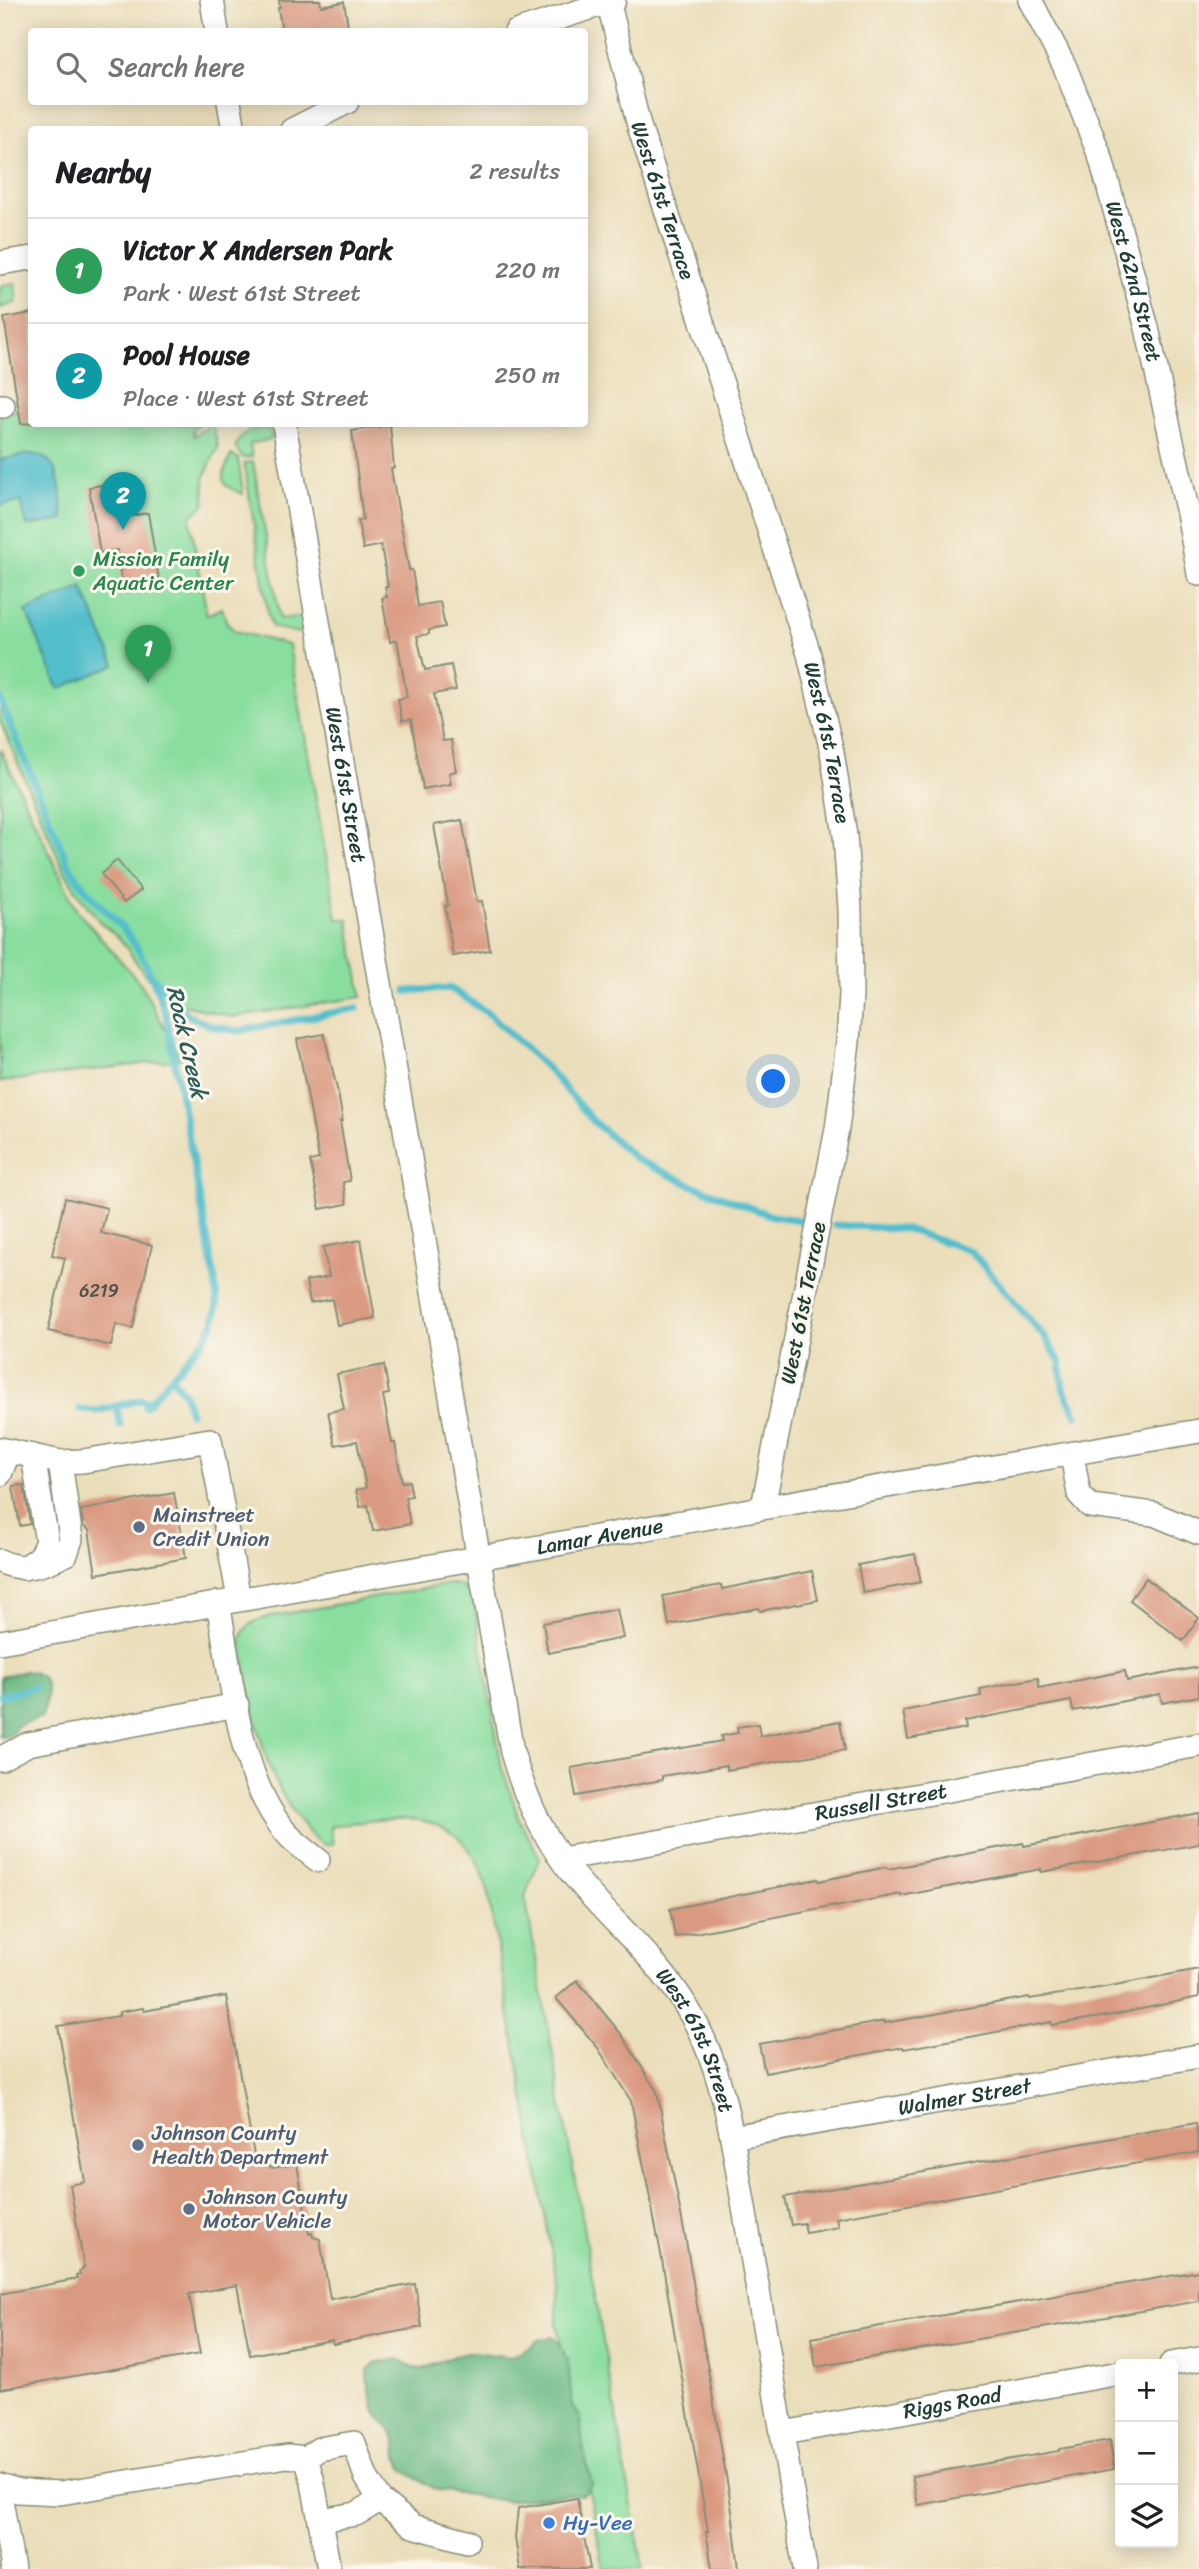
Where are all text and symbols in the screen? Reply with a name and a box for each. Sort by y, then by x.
search box [28,28,588,105]
text: Search here [108,44,245,90]
icon: search [52,48,90,86]
street label: West 61st Terrace [620,116,706,285]
text: Nearby [56,145,151,199]
text: 2 results [469,151,560,192]
street label: West 62nd Street [1094,197,1173,365]
text: Victor X Andersen Park [123,227,393,273]
text: 1 [74,250,84,291]
text: 220 m [495,250,560,291]
text: Park · West 61st Street [123,273,360,314]
text: Pool House [123,332,250,378]
text: 2 [72,355,86,396]
text: 250 m [494,355,560,396]
text: Place · West 61st Street [123,378,369,419]
pin: 2 [100,472,146,530]
place label: Mission Family Aquatic Center [92,540,235,602]
marker: Mission Family Aquatic Center [71,563,87,579]
pin: 1 [125,625,171,683]
street label: West 61st Terrace [792,658,862,826]
street label: West 61st Street [314,704,378,865]
water label: Rock Creek [154,982,220,1105]
your location [756,1064,790,1098]
street label: West 61st Terrace [769,1219,837,1387]
house number: 6219 [79,1275,119,1307]
place label: Mainstreet Credit Union [153,1496,269,1558]
street label: Lamar Avenue [533,1507,666,1566]
marker: Mainstreet Credit Union [131,1519,147,1535]
street label: Russell Street [812,1771,950,1832]
street label: West 61st Street [646,1959,745,2116]
street label: Walmer Street [895,2066,1035,2127]
place label: Johnson County Health Department [151,2114,329,2176]
marker: Johnson County Health Department [130,2137,146,2153]
place label: Johnson County Motor Vehicle [202,2178,347,2240]
marker: Johnson County Motor Vehicle [181,2201,197,2217]
map controls [1115,2359,1178,2548]
button: + [1115,2359,1178,2422]
street label: Riggs Road [900,2375,1006,2430]
button: − [1115,2422,1178,2485]
button: layers [1115,2485,1178,2548]
place label: Hy-Vee [563,2504,633,2542]
marker: Hy-Vee [541,2515,557,2531]

